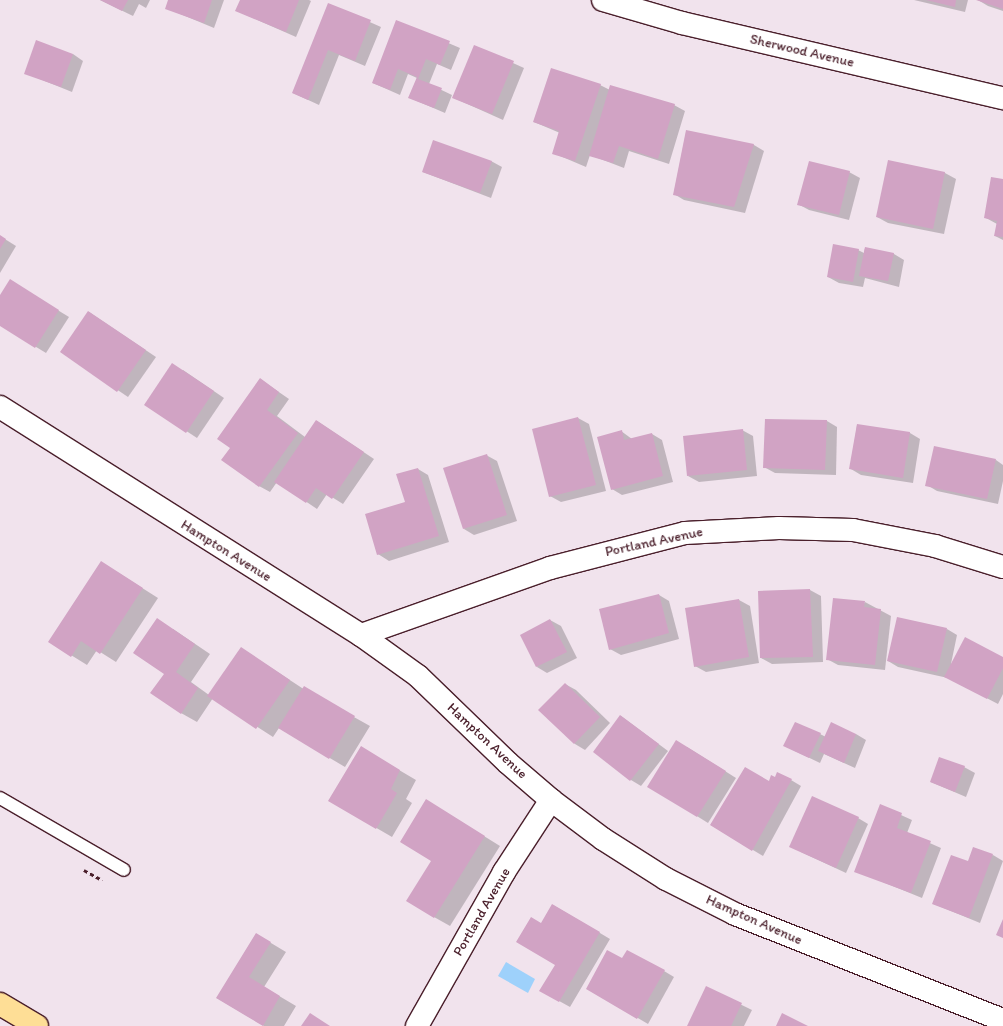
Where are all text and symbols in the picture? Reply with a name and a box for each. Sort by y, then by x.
street label: Sherwood Avenue [749,31,855,71]
street label: Hampton Avenue [178,517,274,585]
street label: Portland Avenue [604,524,704,560]
street label: Hampton Avenue [444,700,530,782]
street label: Portland Avenue [450,865,514,959]
street label: Hampton Avenue [704,891,804,949]

